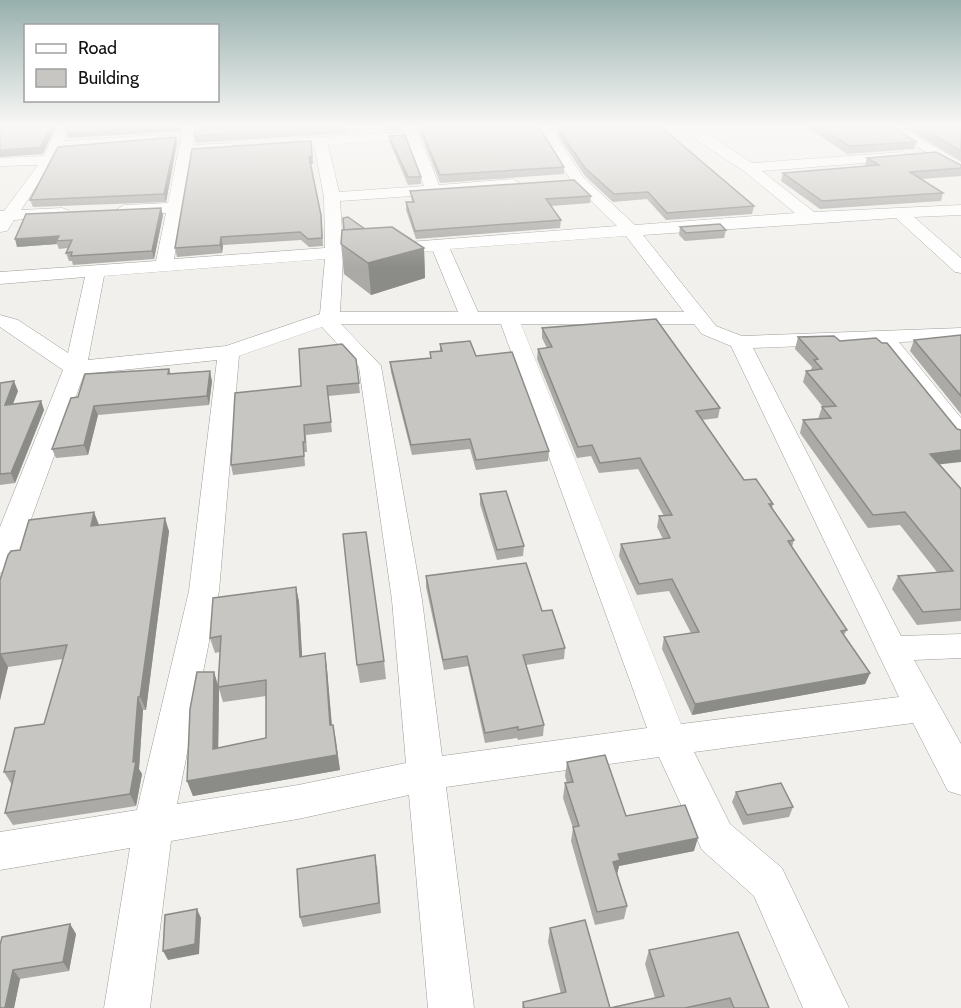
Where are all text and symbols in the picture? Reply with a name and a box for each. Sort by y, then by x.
legend [24,24,219,102]
text: Road [78,37,117,59]
text: Building [78,67,140,89]

